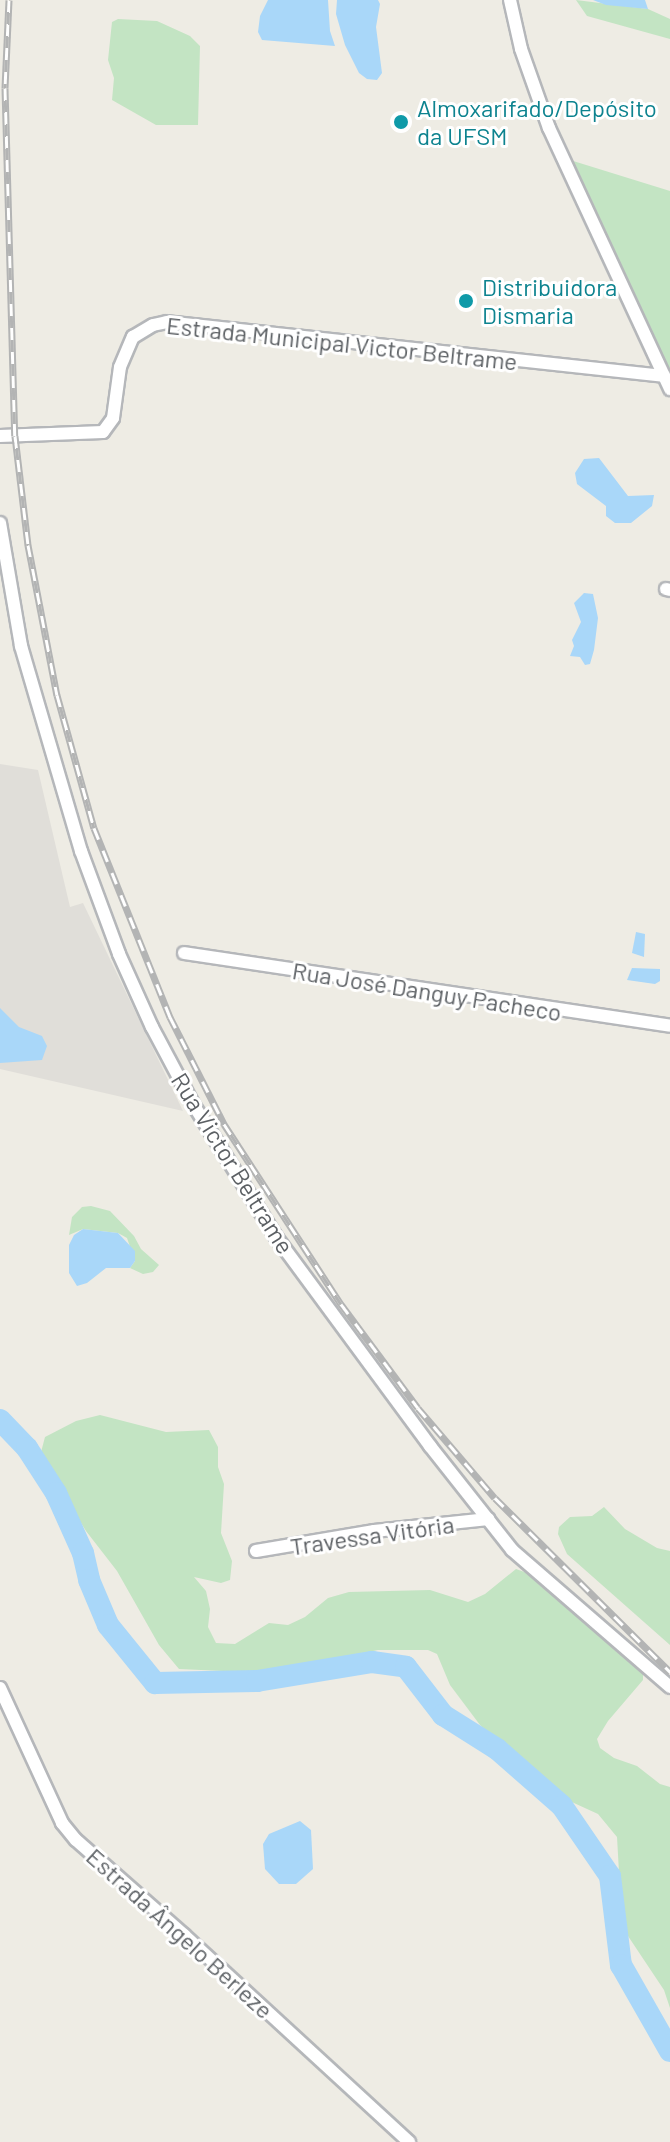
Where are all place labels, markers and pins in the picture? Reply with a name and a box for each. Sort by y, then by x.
place label: Almoxarifado/Depósito da UFSM [417,94,657,150]
marker: Almoxarifado/Depósito da UFSM [392,113,410,131]
place label: Distribuidora Dismaria [482,273,617,329]
marker: Distribuidora Dismaria [457,292,475,310]

